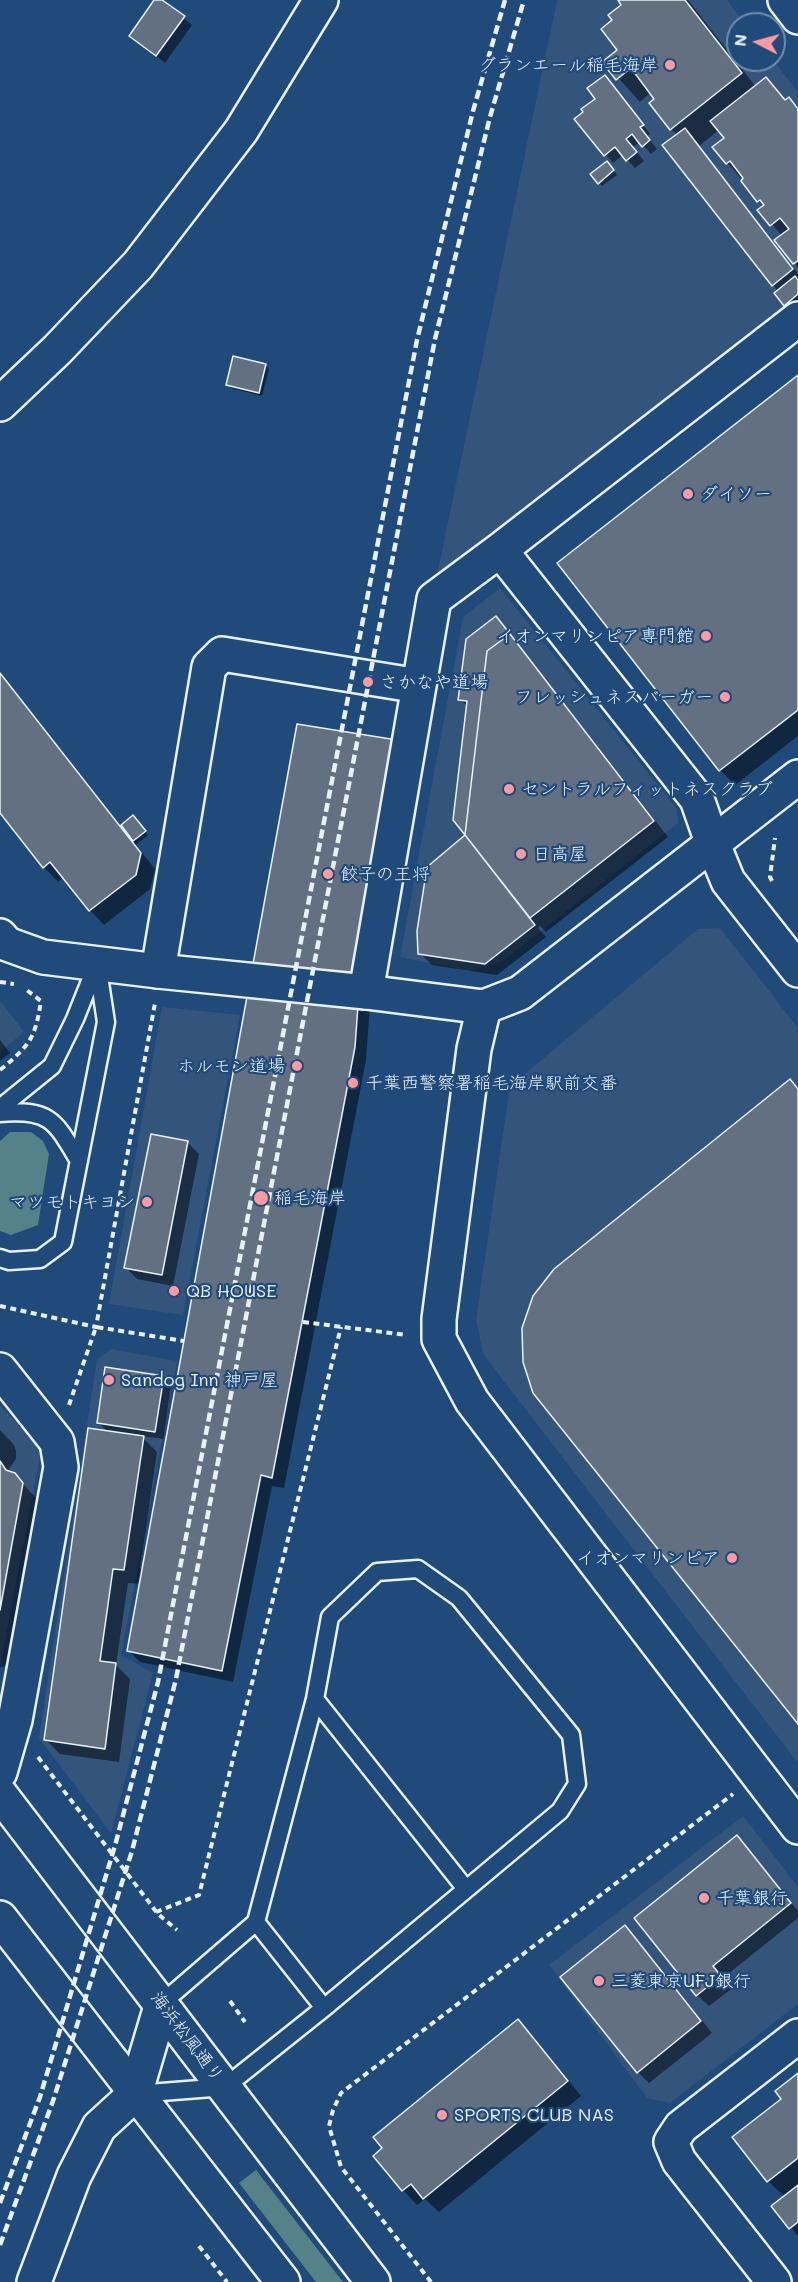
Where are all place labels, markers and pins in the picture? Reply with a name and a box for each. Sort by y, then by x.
place label: グランエール稲毛海岸 [478,54,658,76]
marker: グランエール稲毛海岸 [663,58,677,72]
place label: ダイソー [700,483,772,505]
marker: ダイソー [681,487,695,501]
place label: イオンマリンピア専門館 [496,625,694,647]
marker: イオンマリンピア専門館 [699,629,713,643]
place label: さかなや道場 [380,671,488,693]
marker: さかなや道場 [361,675,375,689]
place label: フレッシュネスバーガー [515,686,713,708]
marker: フレッシュネスバーガー [718,690,732,704]
place label: セントラルフィットネスクラブ [521,778,773,800]
marker: セントラルフィットネスクラブ [502,782,516,796]
place label: 日高屋 [533,843,587,865]
marker: 日高屋 [514,847,528,861]
place label: 餃子の王将 [340,863,430,885]
marker: 餃子の王将 [321,867,335,881]
place label: ホルモン道場 [177,1055,285,1077]
marker: ホルモン道場 [290,1059,304,1073]
place label: 千葉西警察署稲毛海岸駅前交番 [365,1072,617,1094]
marker: 千葉西警察署稲毛海岸駅前交番 [346,1076,360,1090]
place label: 稲毛海岸 [274,1187,346,1209]
marker: 稲毛海岸 [252,1189,270,1207]
place label: マツモトキヨシ [9,1191,135,1213]
marker: マツモトキヨシ [140,1195,154,1209]
place label: QB HOUSE [186,1280,277,1302]
marker: QB HOUSE [167,1284,181,1298]
place label: Sandog Inn 神戸屋 [121,1369,278,1391]
marker: Sandog Inn 神戸屋 [102,1373,116,1387]
place label: イオンマリンピア [576,1547,720,1569]
marker: イオンマリンピア [725,1551,739,1565]
place label: 千葉銀行 [716,1887,788,1909]
marker: 千葉銀行 [697,1891,711,1905]
place label: 三菱東京UFJ銀行 [611,1970,751,1992]
marker: 三菱東京UFJ銀行 [592,1974,606,1988]
place label: SPORTS CLUB NAS [454,2104,614,2126]
marker: SPORTS CLUB NAS [435,2108,449,2122]

